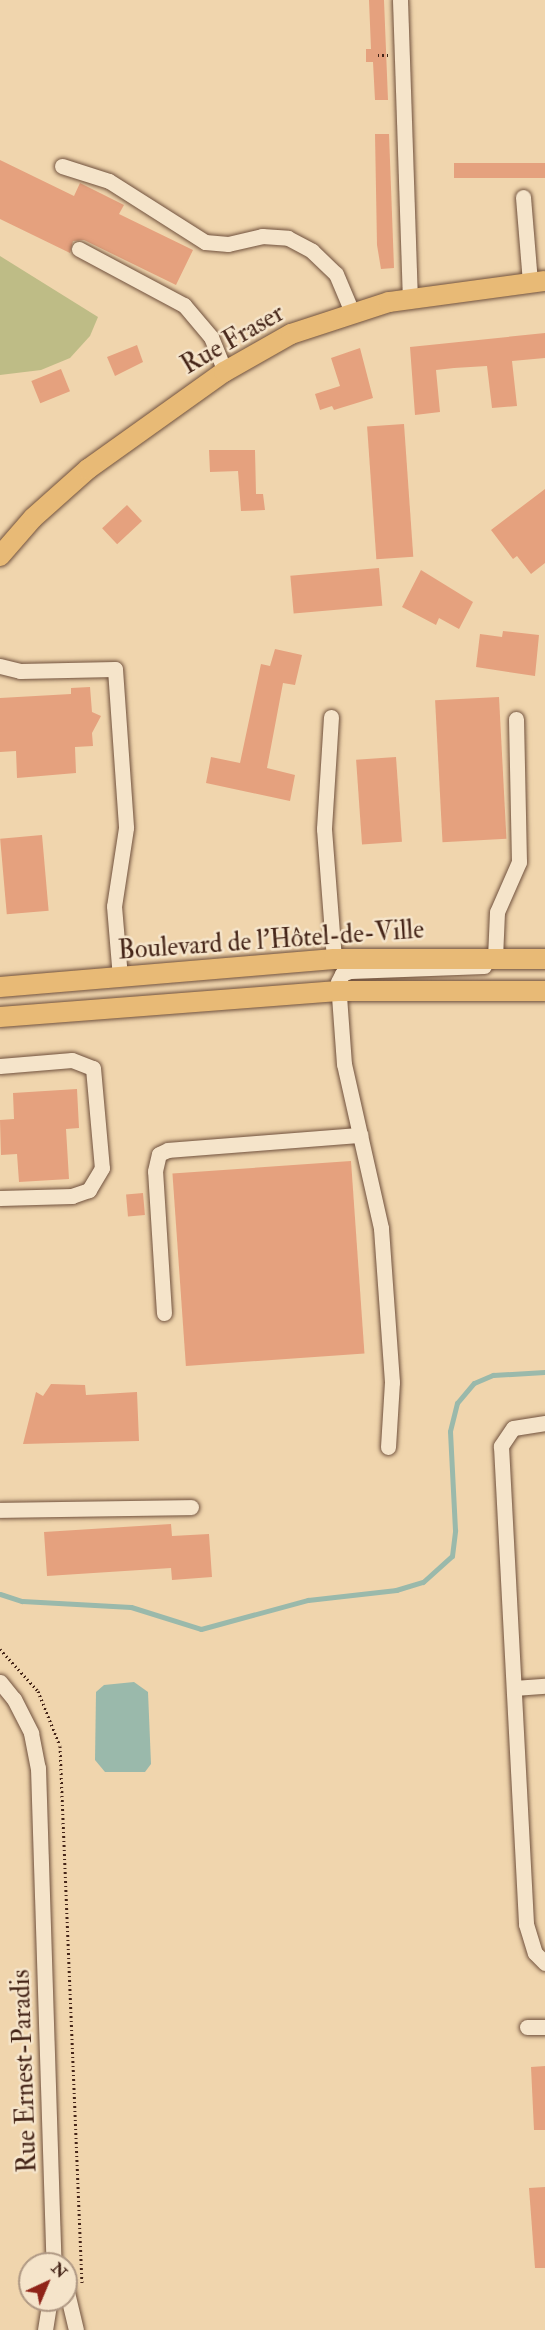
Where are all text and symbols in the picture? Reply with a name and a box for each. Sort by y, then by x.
street label: Rue Fraser [176,298,290,382]
street label: Boulevard de l'Hôtel-de-Ville [117,915,425,967]
street label: Rue Ernest-Paradis [6,1969,44,2173]
north arrow [18,2252,78,2312]
text: N [47,2258,71,2283]

